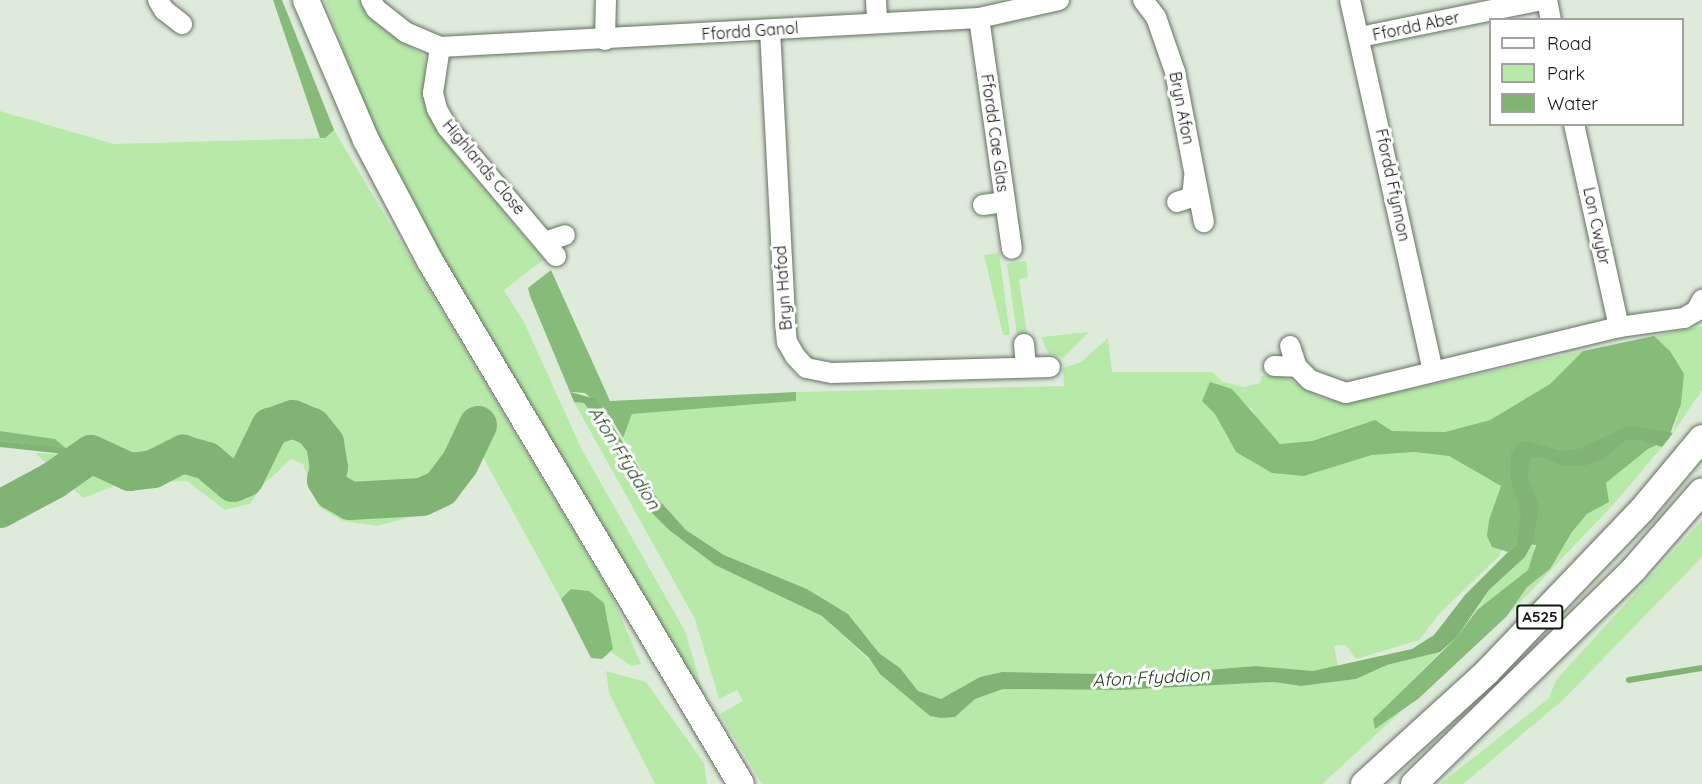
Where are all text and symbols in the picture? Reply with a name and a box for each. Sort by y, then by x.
street label: Ffordd Aber [1371,7,1461,45]
street label: Ffordd Ganol [701,18,799,44]
legend [1489,18,1684,126]
text: Road [1547,32,1592,55]
text: Park [1547,62,1585,85]
street label: Bryn Afon [1166,70,1198,146]
street label: Ffordd Cae Glas [977,73,1013,193]
text: Water [1547,92,1598,115]
street label: Highlands Close [439,115,529,219]
street label: Ffordd Ffynnon [1372,127,1414,243]
street label: Lon Cwybr [1579,185,1615,267]
street label: Bryn Hafod [770,245,796,331]
water label: Afon Ffyddion [584,403,664,513]
road number: A525 [1516,605,1564,629]
water label: Afon Ffyddion [1092,664,1210,692]

